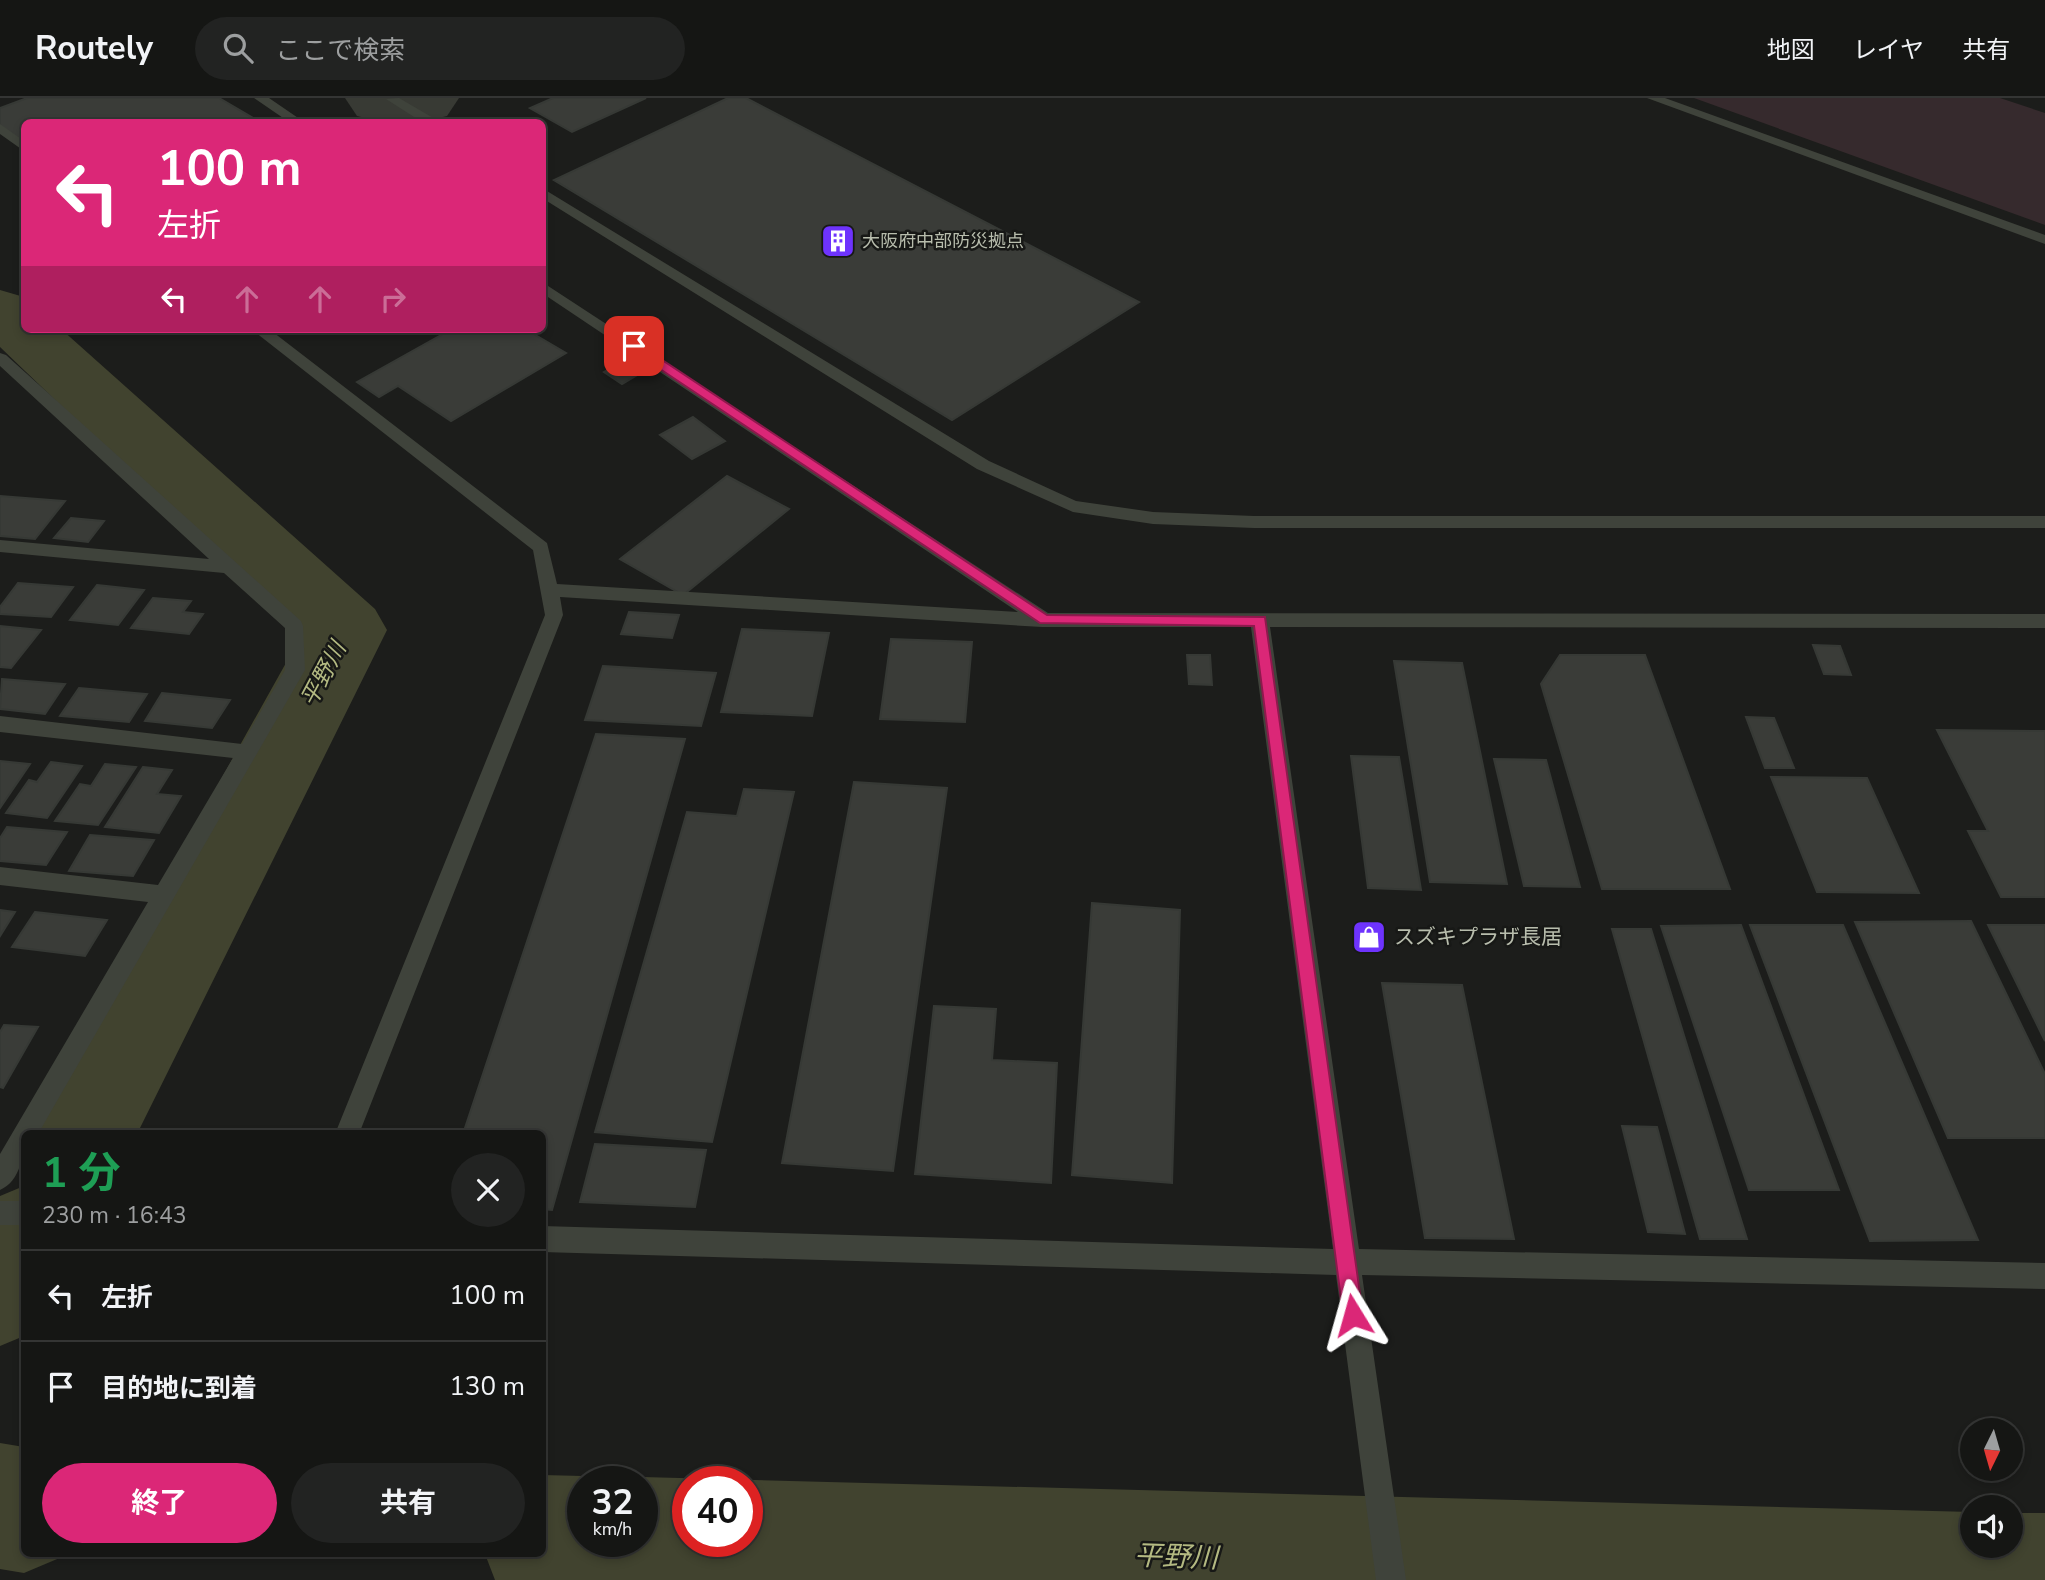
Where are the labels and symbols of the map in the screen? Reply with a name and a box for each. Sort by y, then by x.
building icon: 大阪府中部防災拠点 [819,222,857,260]
place label: 大阪府中部防災拠点 [862,229,1024,253]
pin [604,316,664,376]
water label: 平野川 [294,634,355,712]
shop icon: スズキプラザ長居 [1350,918,1388,956]
place label: スズキプラザ長居 [1394,923,1562,951]
position arrow [1316,1278,1390,1352]
north arrow [1960,1418,2023,1480]
speed limit sign: 40 [672,1466,763,1557]
water label: 平野川 [1133,1537,1222,1578]

